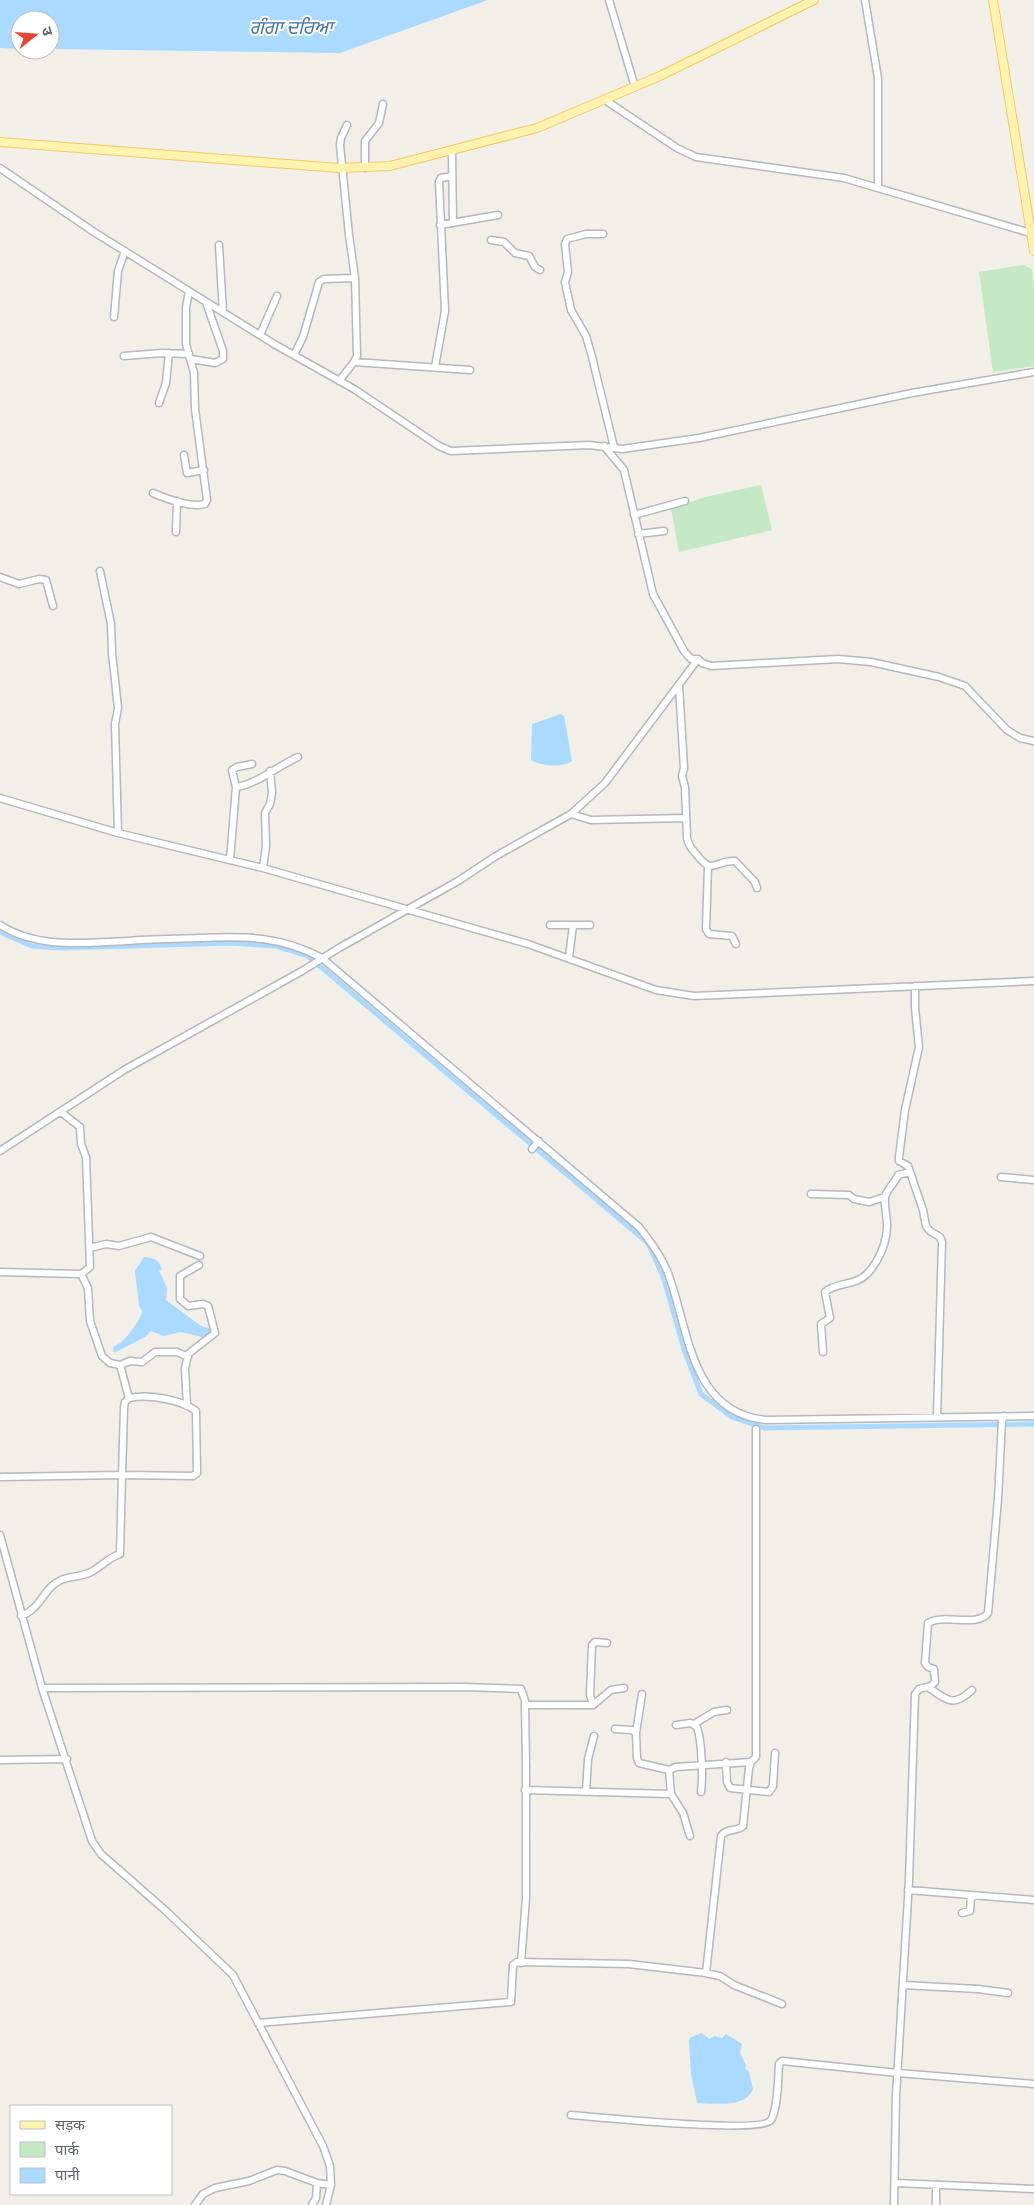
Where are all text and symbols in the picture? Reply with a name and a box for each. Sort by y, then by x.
north arrow [10,10,60,60]
water label: ਗੰਗਾ ਦਰਿਆ [250,15,336,38]
text: उ [39,25,57,38]
legend [10,2105,172,2195]
text: सड़क [55,2115,85,2133]
text: पार्क [55,2140,79,2158]
text: पानी [55,2165,81,2183]

